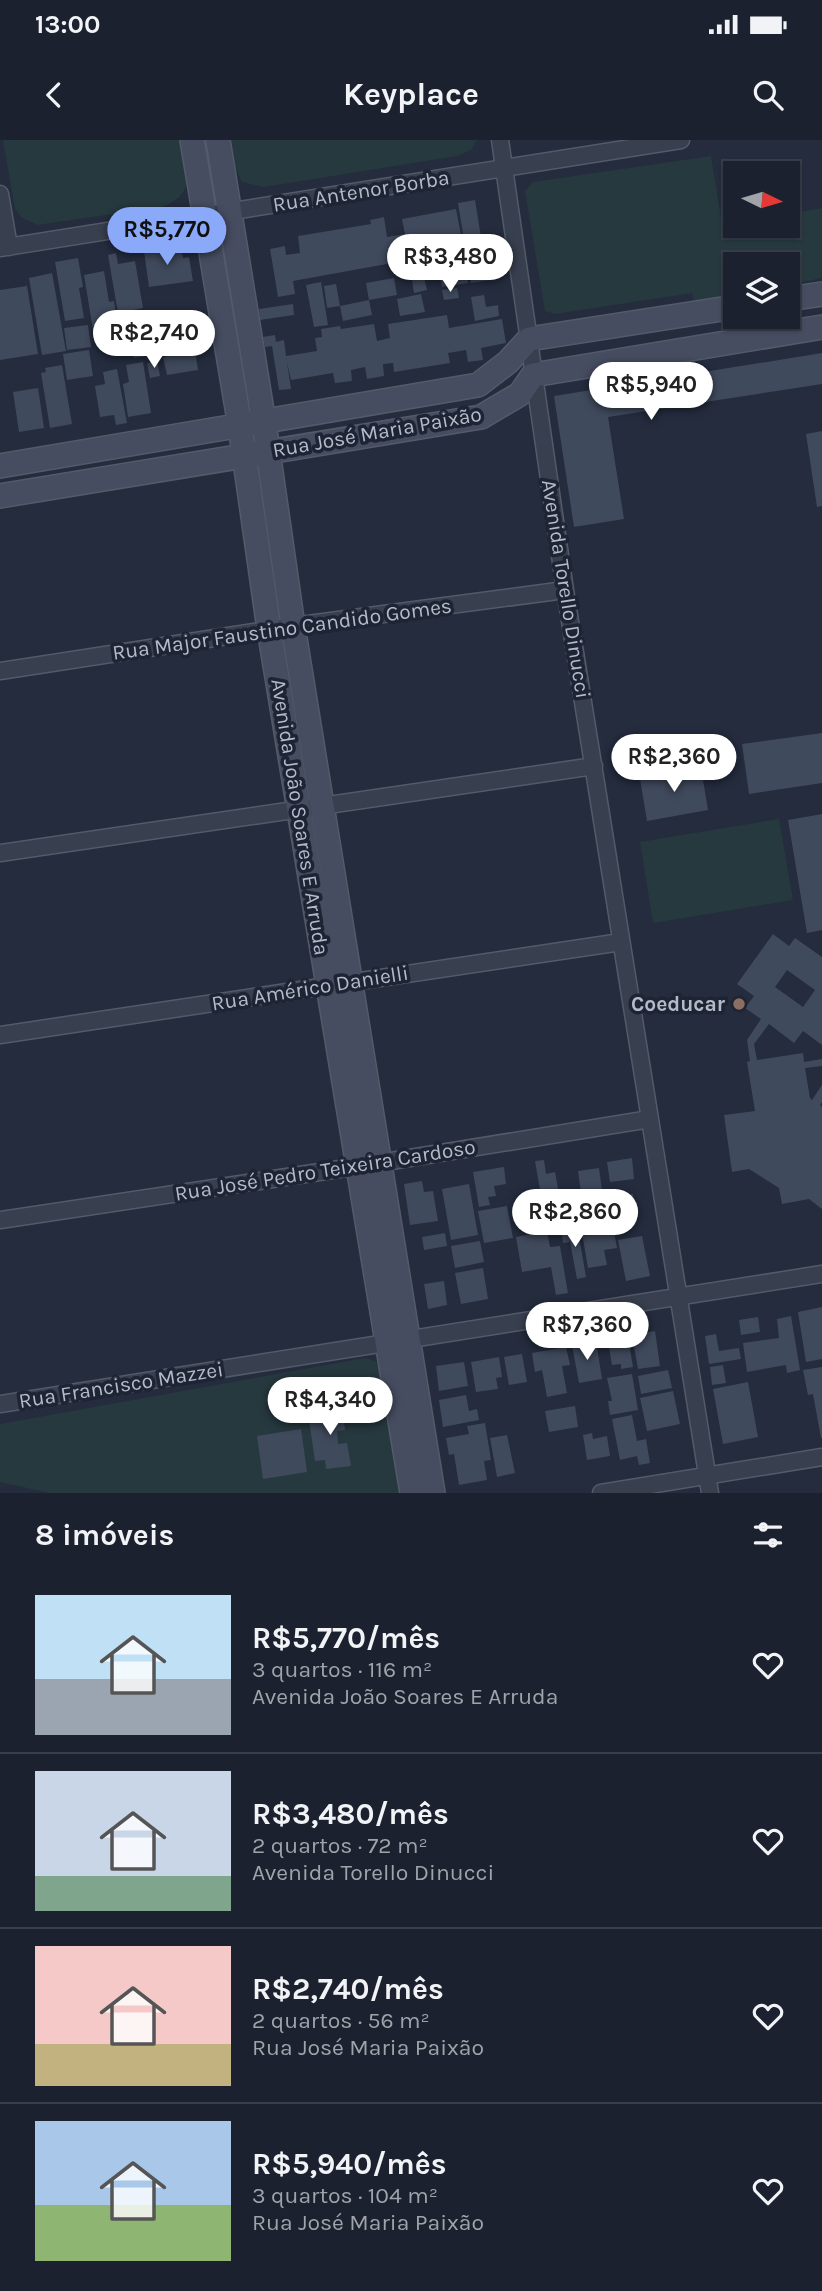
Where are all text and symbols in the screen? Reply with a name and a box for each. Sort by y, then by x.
text: 13:00 [35,9,100,40]
icon: back [35,76,73,114]
text: Keyplace [343,76,479,113]
icon: search [749,76,787,114]
north arrow [723,161,800,238]
map controls [723,161,800,329]
street label: Rua Antenor Borba [271,165,451,217]
pin: R$5,770 [102,208,232,267]
text: R$5,770 [123,216,211,243]
pin: R$3,480 [385,234,515,294]
text: R$3,480 [403,243,497,270]
button: layers [723,252,800,329]
pin: R$2,740 [89,310,219,370]
text: R$2,740 [109,319,199,346]
pin: R$5,940 [586,362,716,422]
text: R$5,940 [605,371,697,398]
street label: Rua José Maria Paixão [271,402,483,462]
street label: Avenida Torello Dinucci [537,478,595,700]
street label: Rua Major Faustino Candido Gomes [111,593,453,665]
street label: Avenida João Soares E Arruda [266,677,334,957]
pin: R$2,360 [609,734,739,794]
text: R$2,360 [627,743,721,770]
street label: Rua Américo Danielli [210,961,410,1015]
place label: Coeducar [631,992,726,1016]
marker: Coeducar [731,996,747,1012]
street label: Rua José Pedro Teixeira Cardoso [173,1134,477,1206]
pin: R$2,860 [510,1190,640,1249]
text: R$2,860 [528,1198,622,1225]
pin: R$7,360 [522,1302,652,1362]
text: R$7,360 [542,1311,632,1338]
street label: Rua Francisco Mazzei [17,1357,225,1413]
pin: R$4,340 [265,1378,395,1437]
text: R$4,340 [284,1386,376,1413]
icon: filters [749,1516,787,1554]
text: 8 imóveis [35,1517,174,1553]
text: R$5,770/mês [252,1620,440,1656]
icon: home [91,1623,175,1707]
icon: heart [749,1646,787,1684]
text: 3 quartos · 116 m² [252,1656,432,1683]
text: Avenida João Soares E Arruda [252,1683,558,1710]
text: R$3,480/mês [252,1796,449,1832]
icon: home [91,1799,175,1883]
icon: heart [749,1822,787,1860]
text: 2 quartos · 72 m² [252,1832,428,1859]
text: Avenida Torello Dinucci [252,1859,494,1886]
text: R$2,740/mês [252,1971,444,2007]
icon: home [91,1974,175,2058]
icon: heart [749,1997,787,2035]
text: 2 quartos · 56 m² [252,2007,430,2034]
text: Rua José Maria Paixão [252,2034,484,2061]
text: R$5,940/mês [252,2146,447,2182]
icon: home [91,2149,175,2233]
icon: heart [749,2172,787,2210]
text: 3 quartos · 104 m² [252,2182,438,2209]
text: Rua José Maria Paixão [252,2209,484,2236]

